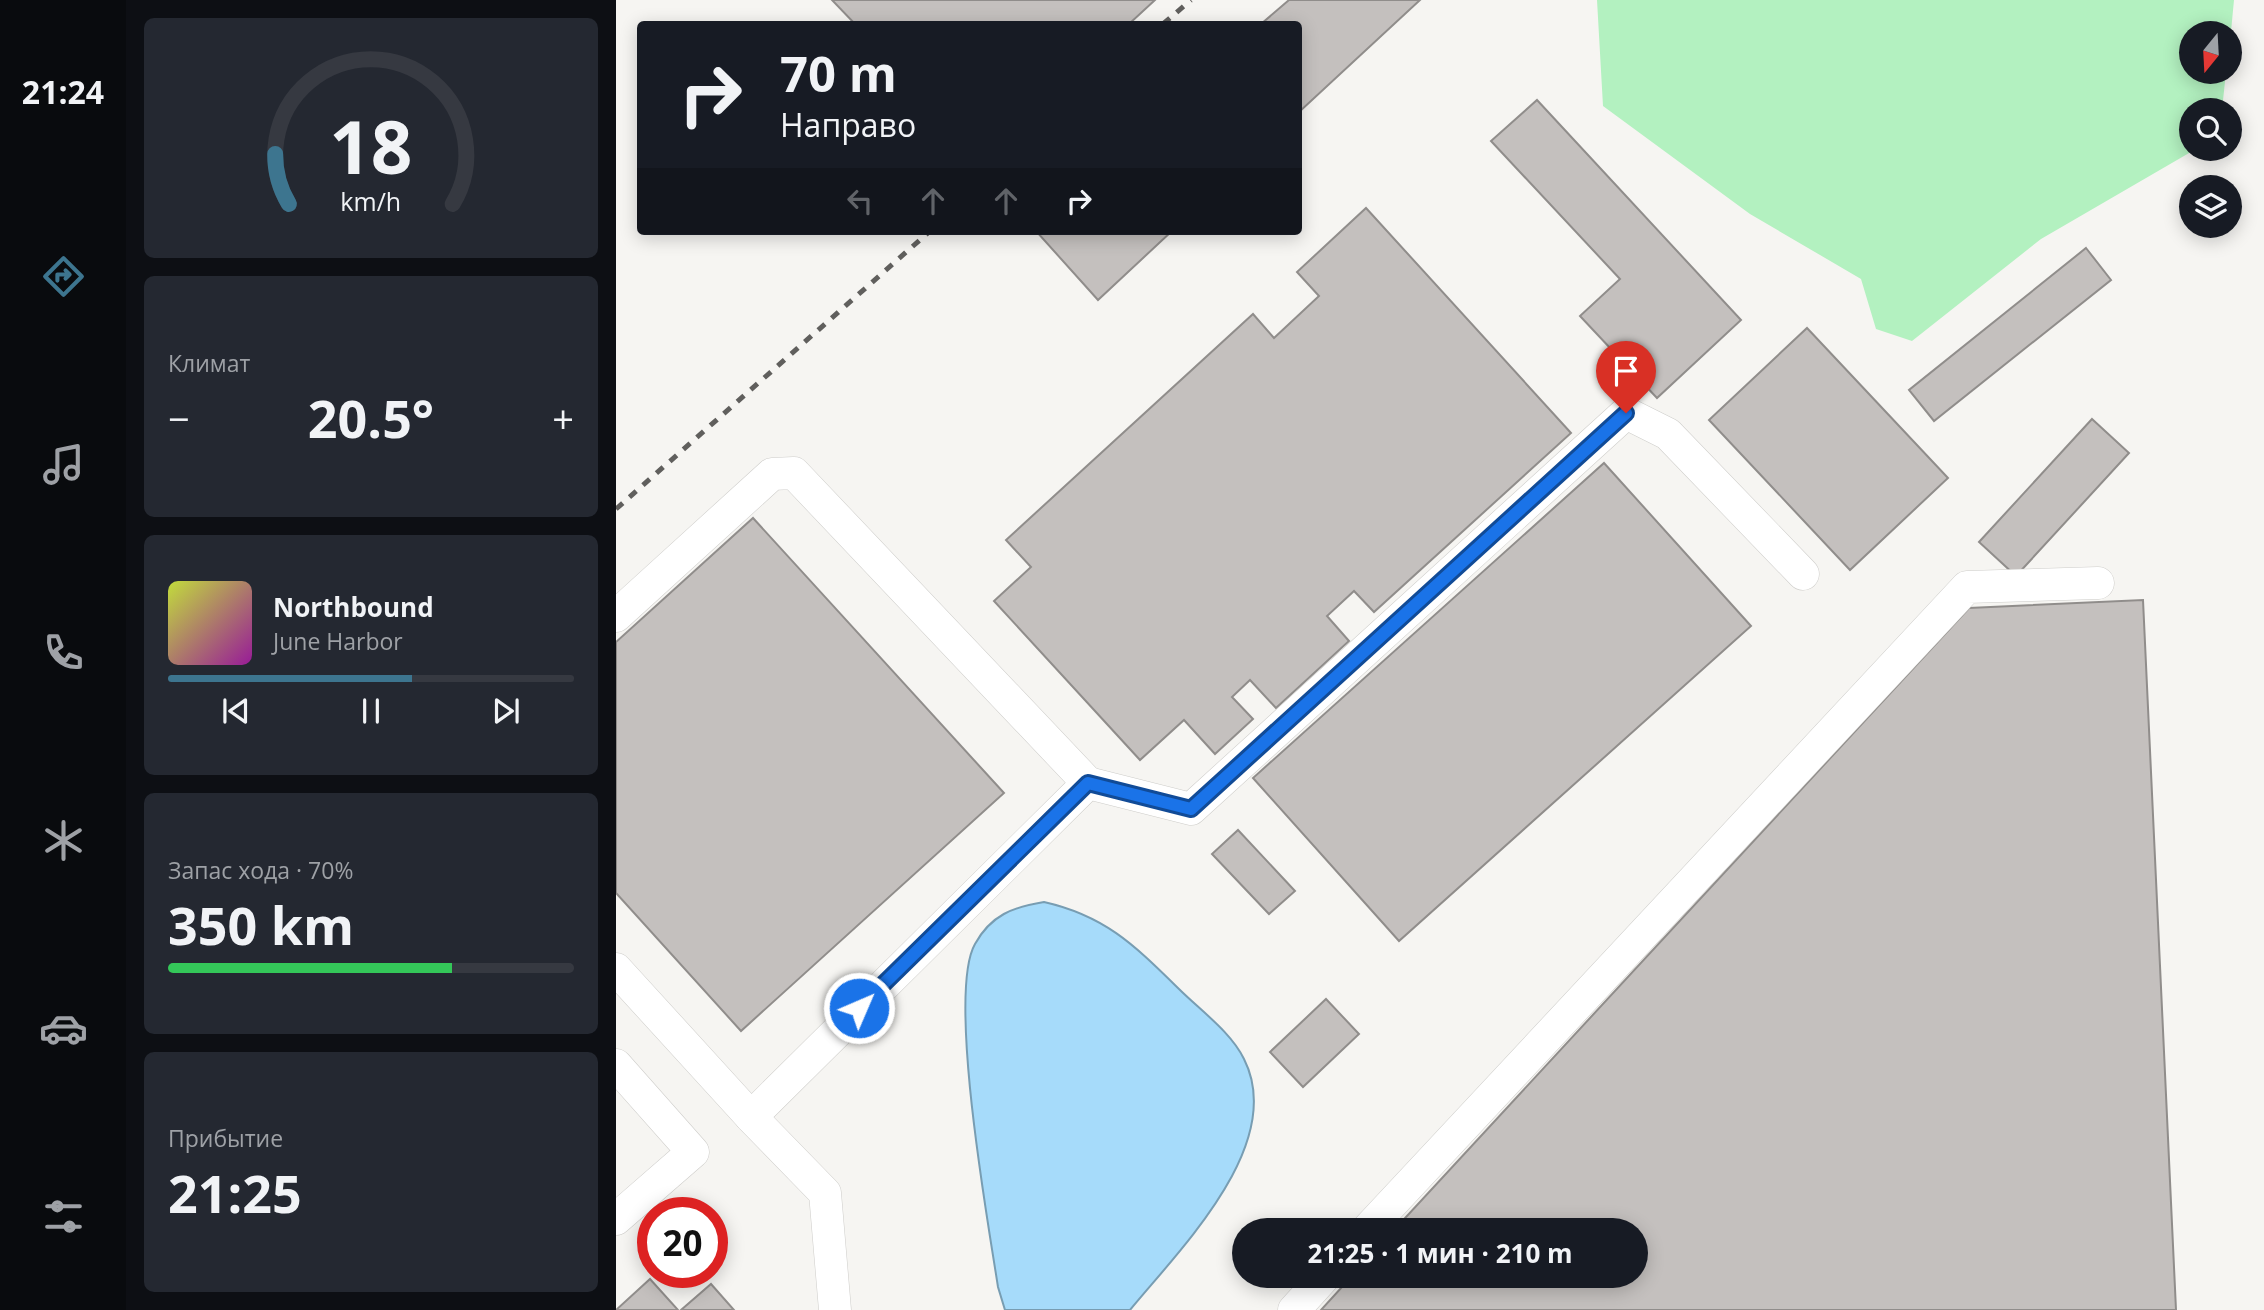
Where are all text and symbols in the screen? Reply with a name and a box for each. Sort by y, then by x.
north arrow [2179,21,2242,84]
map controls [2179,21,2242,238]
text: 70 m [780,40,897,106]
icon: right [665,49,756,140]
text: 21:24 [22,70,104,113]
text: 18 [329,97,413,196]
button: search [2179,98,2242,161]
text: Направо [780,103,916,146]
button: layers [2179,175,2242,238]
icon: left [841,182,879,220]
icon: ahead [914,182,952,220]
icon: ahead [987,182,1025,220]
icon: right [1060,182,1098,220]
text: km/h [341,184,401,218]
icon: directions [39,252,88,301]
pin [1596,341,1656,413]
text: Климат [168,347,250,379]
icon: arrive [1607,352,1645,390]
text: 20.5° [308,382,434,453]
text: − [168,392,190,444]
text: + [552,392,574,444]
icon: music [39,440,88,489]
text: Northbound [273,589,434,625]
text: June Harbor [273,625,403,657]
icon: phone [39,628,88,677]
icon: previous [217,692,255,730]
icon: pause [352,692,390,730]
icon: next [487,692,525,730]
icon: climate [39,816,88,865]
text: Запас хода · 70% [168,854,353,886]
text: 350 km [168,889,354,960]
position arrow [822,971,896,1045]
icon: car [39,1004,88,1053]
text: Прибытие [168,1122,283,1154]
text: 21:25 [168,1157,302,1228]
icon: filters [39,1192,88,1241]
speed limit sign: 20 [637,1197,728,1288]
text: 21:25 · 1 мин · 210 m [1307,1235,1573,1271]

